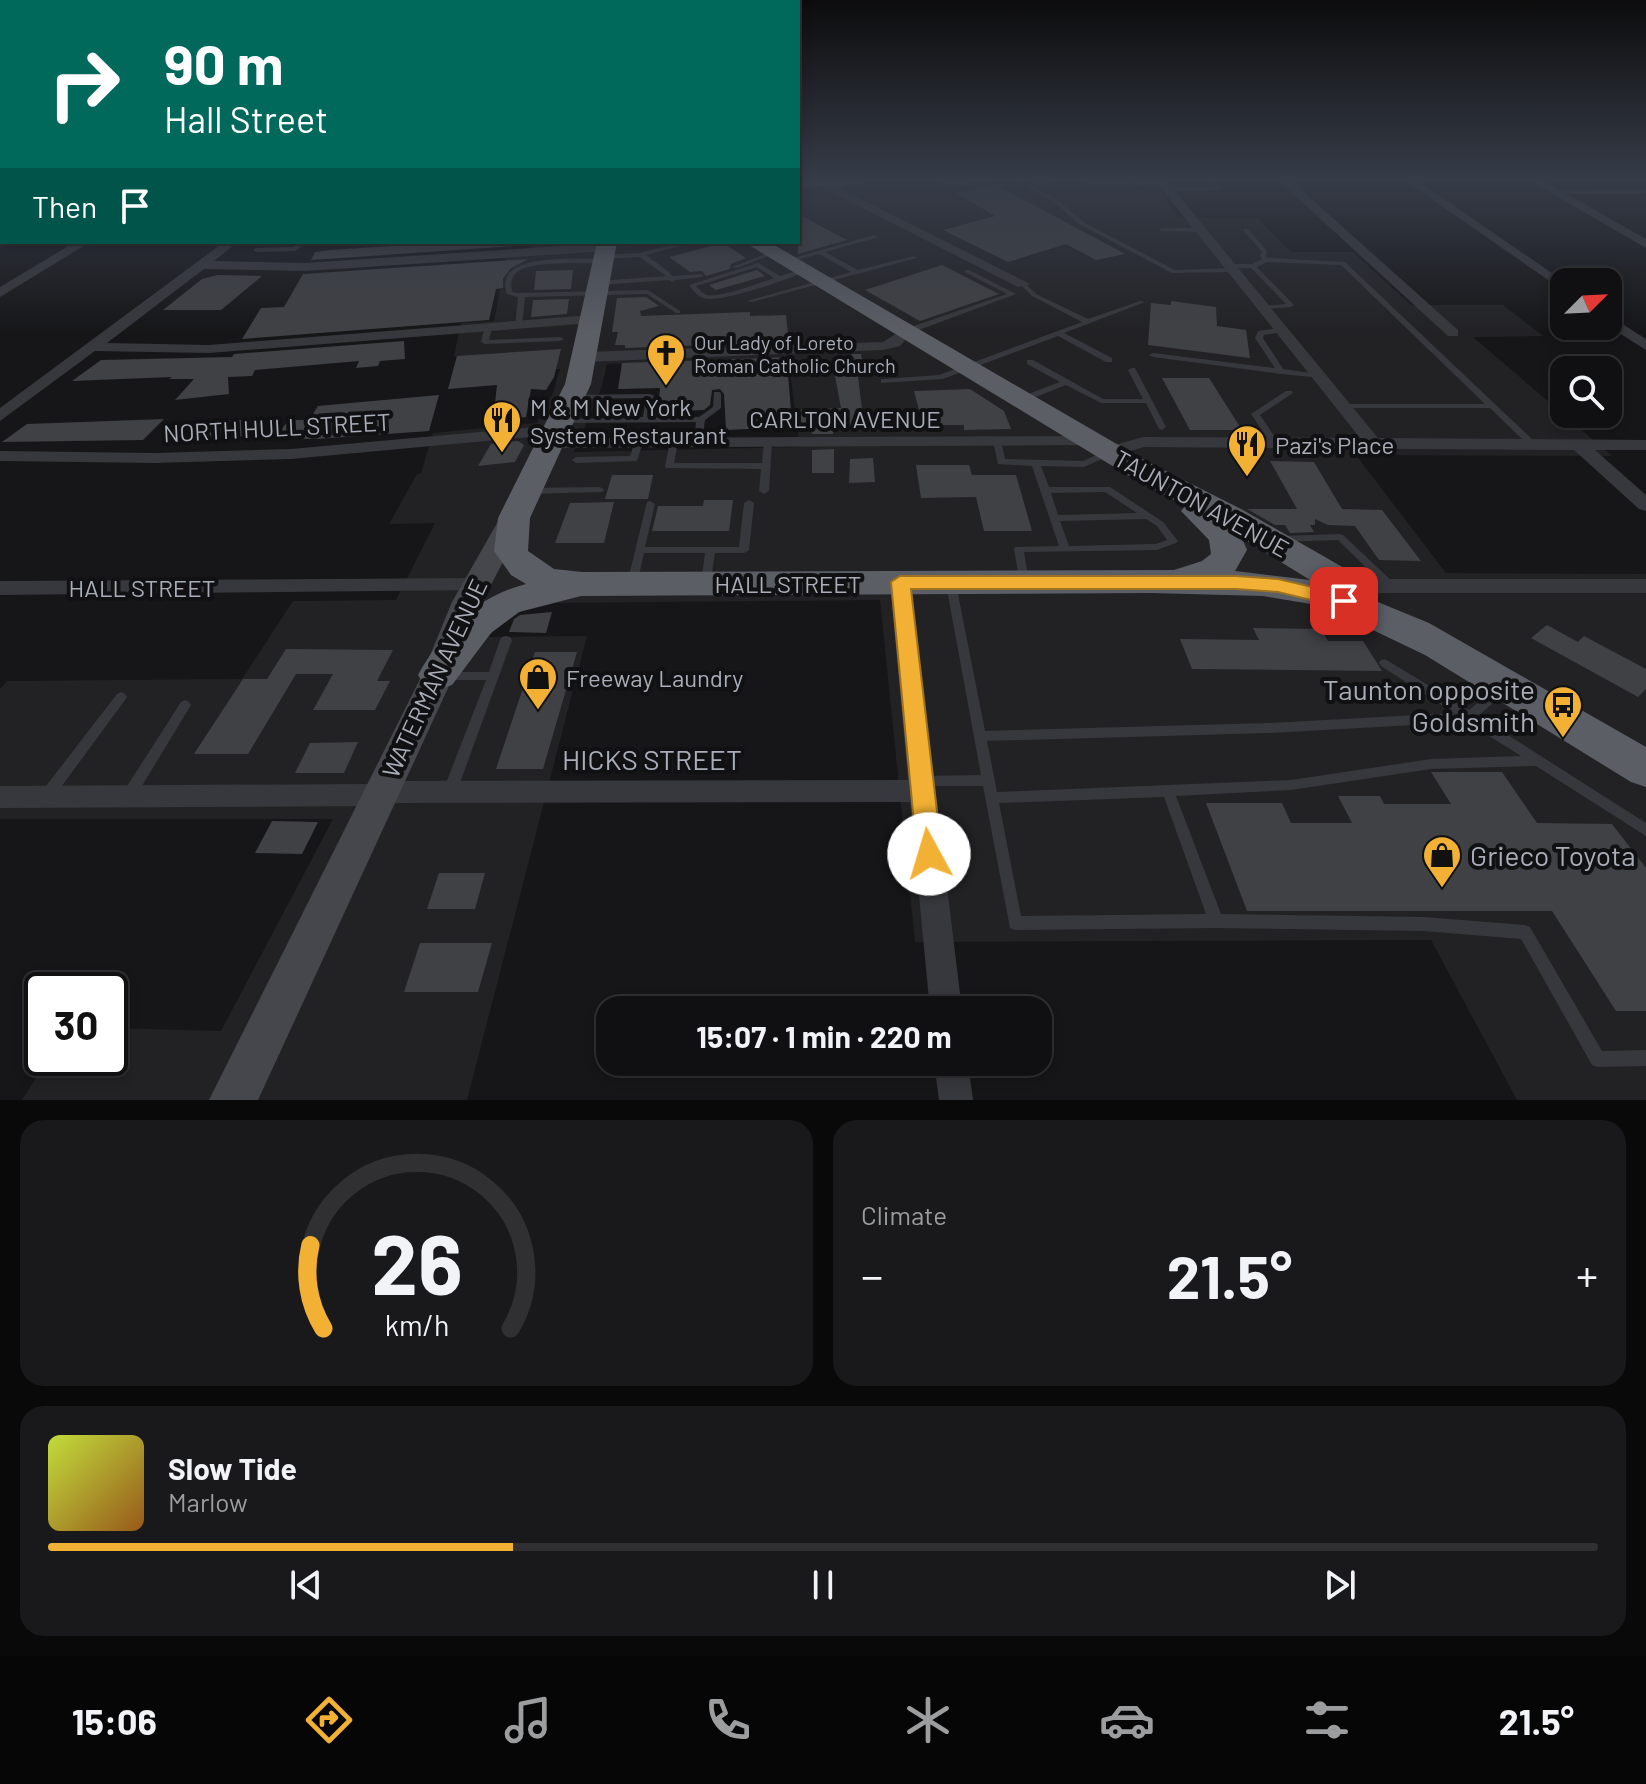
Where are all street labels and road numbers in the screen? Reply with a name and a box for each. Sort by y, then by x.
street label: CARLTON AVENUE [749,404,941,433]
street label: NORTH HULL STREET [162,407,392,447]
street label: TAUNTON AVENUE [1110,443,1294,563]
street label: HALL STREET [714,569,862,598]
street label: HALL STREET [68,573,216,602]
street label: WATERMAN AVENUE [375,574,493,782]
street label: HICKS STREET [562,742,742,776]

